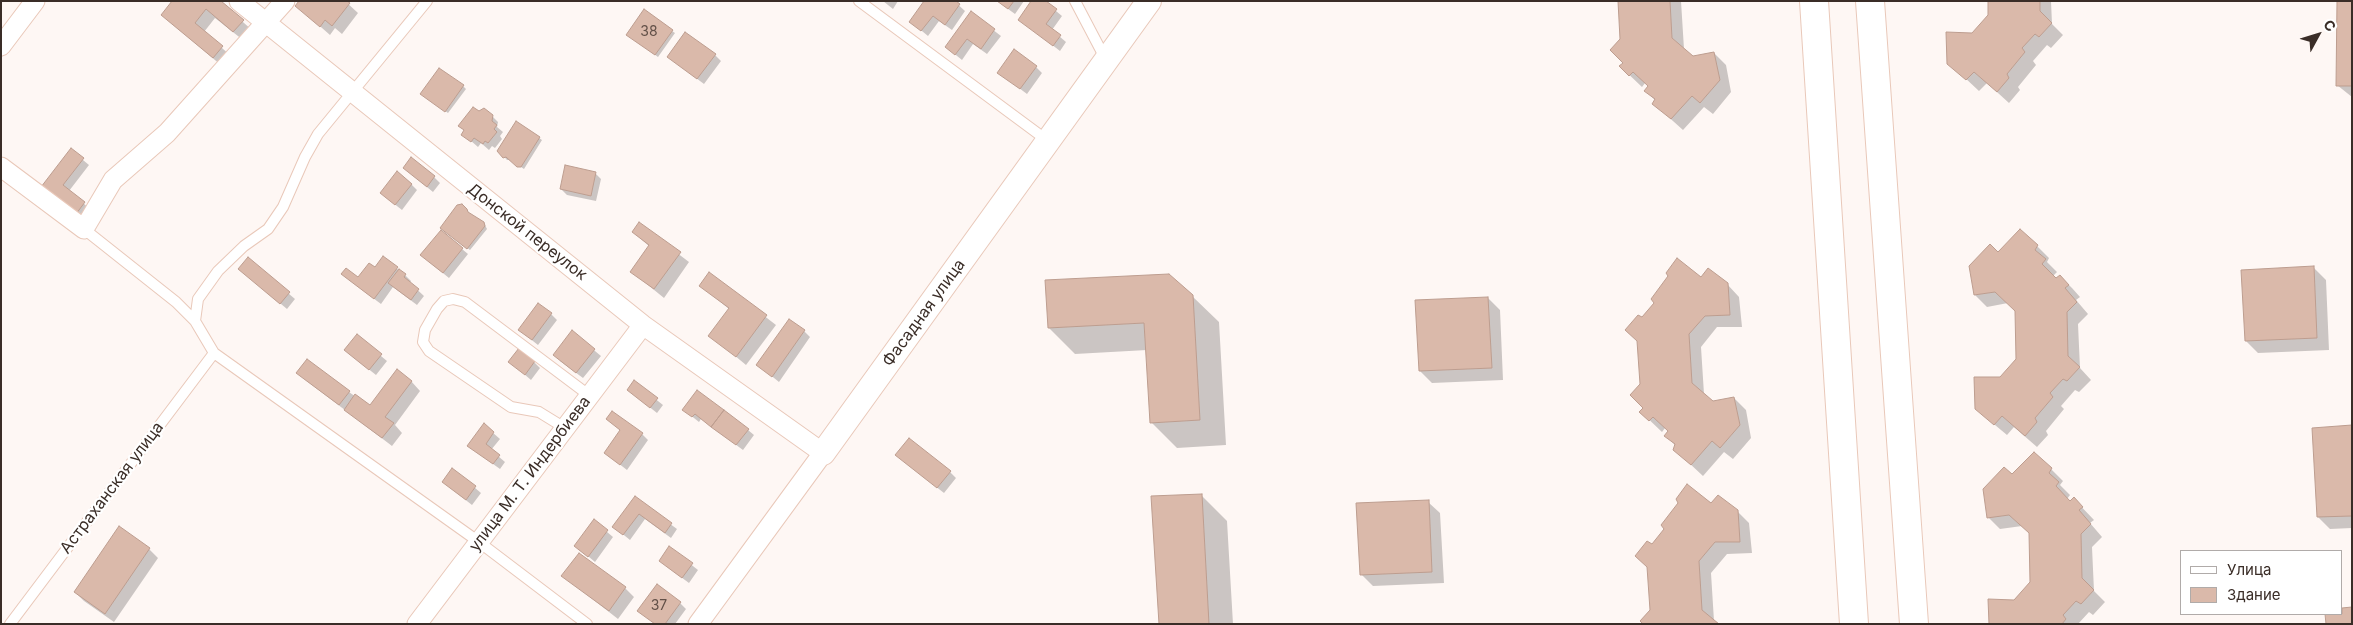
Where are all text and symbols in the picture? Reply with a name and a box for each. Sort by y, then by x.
north arrow [2293,10,2343,60]
text: С [2320,16,2340,35]
house number: 38 [640,24,658,40]
street label: Донской переулок [463,179,591,285]
street label: Фасадная улица [879,256,969,370]
street label: улица М. Т. Индербиева [465,393,595,555]
street label: Астраханская улица [56,418,168,558]
legend [2180,550,2343,615]
text: Улица [2227,560,2271,579]
text: Здание [2227,585,2281,604]
house number: 37 [651,598,667,614]

